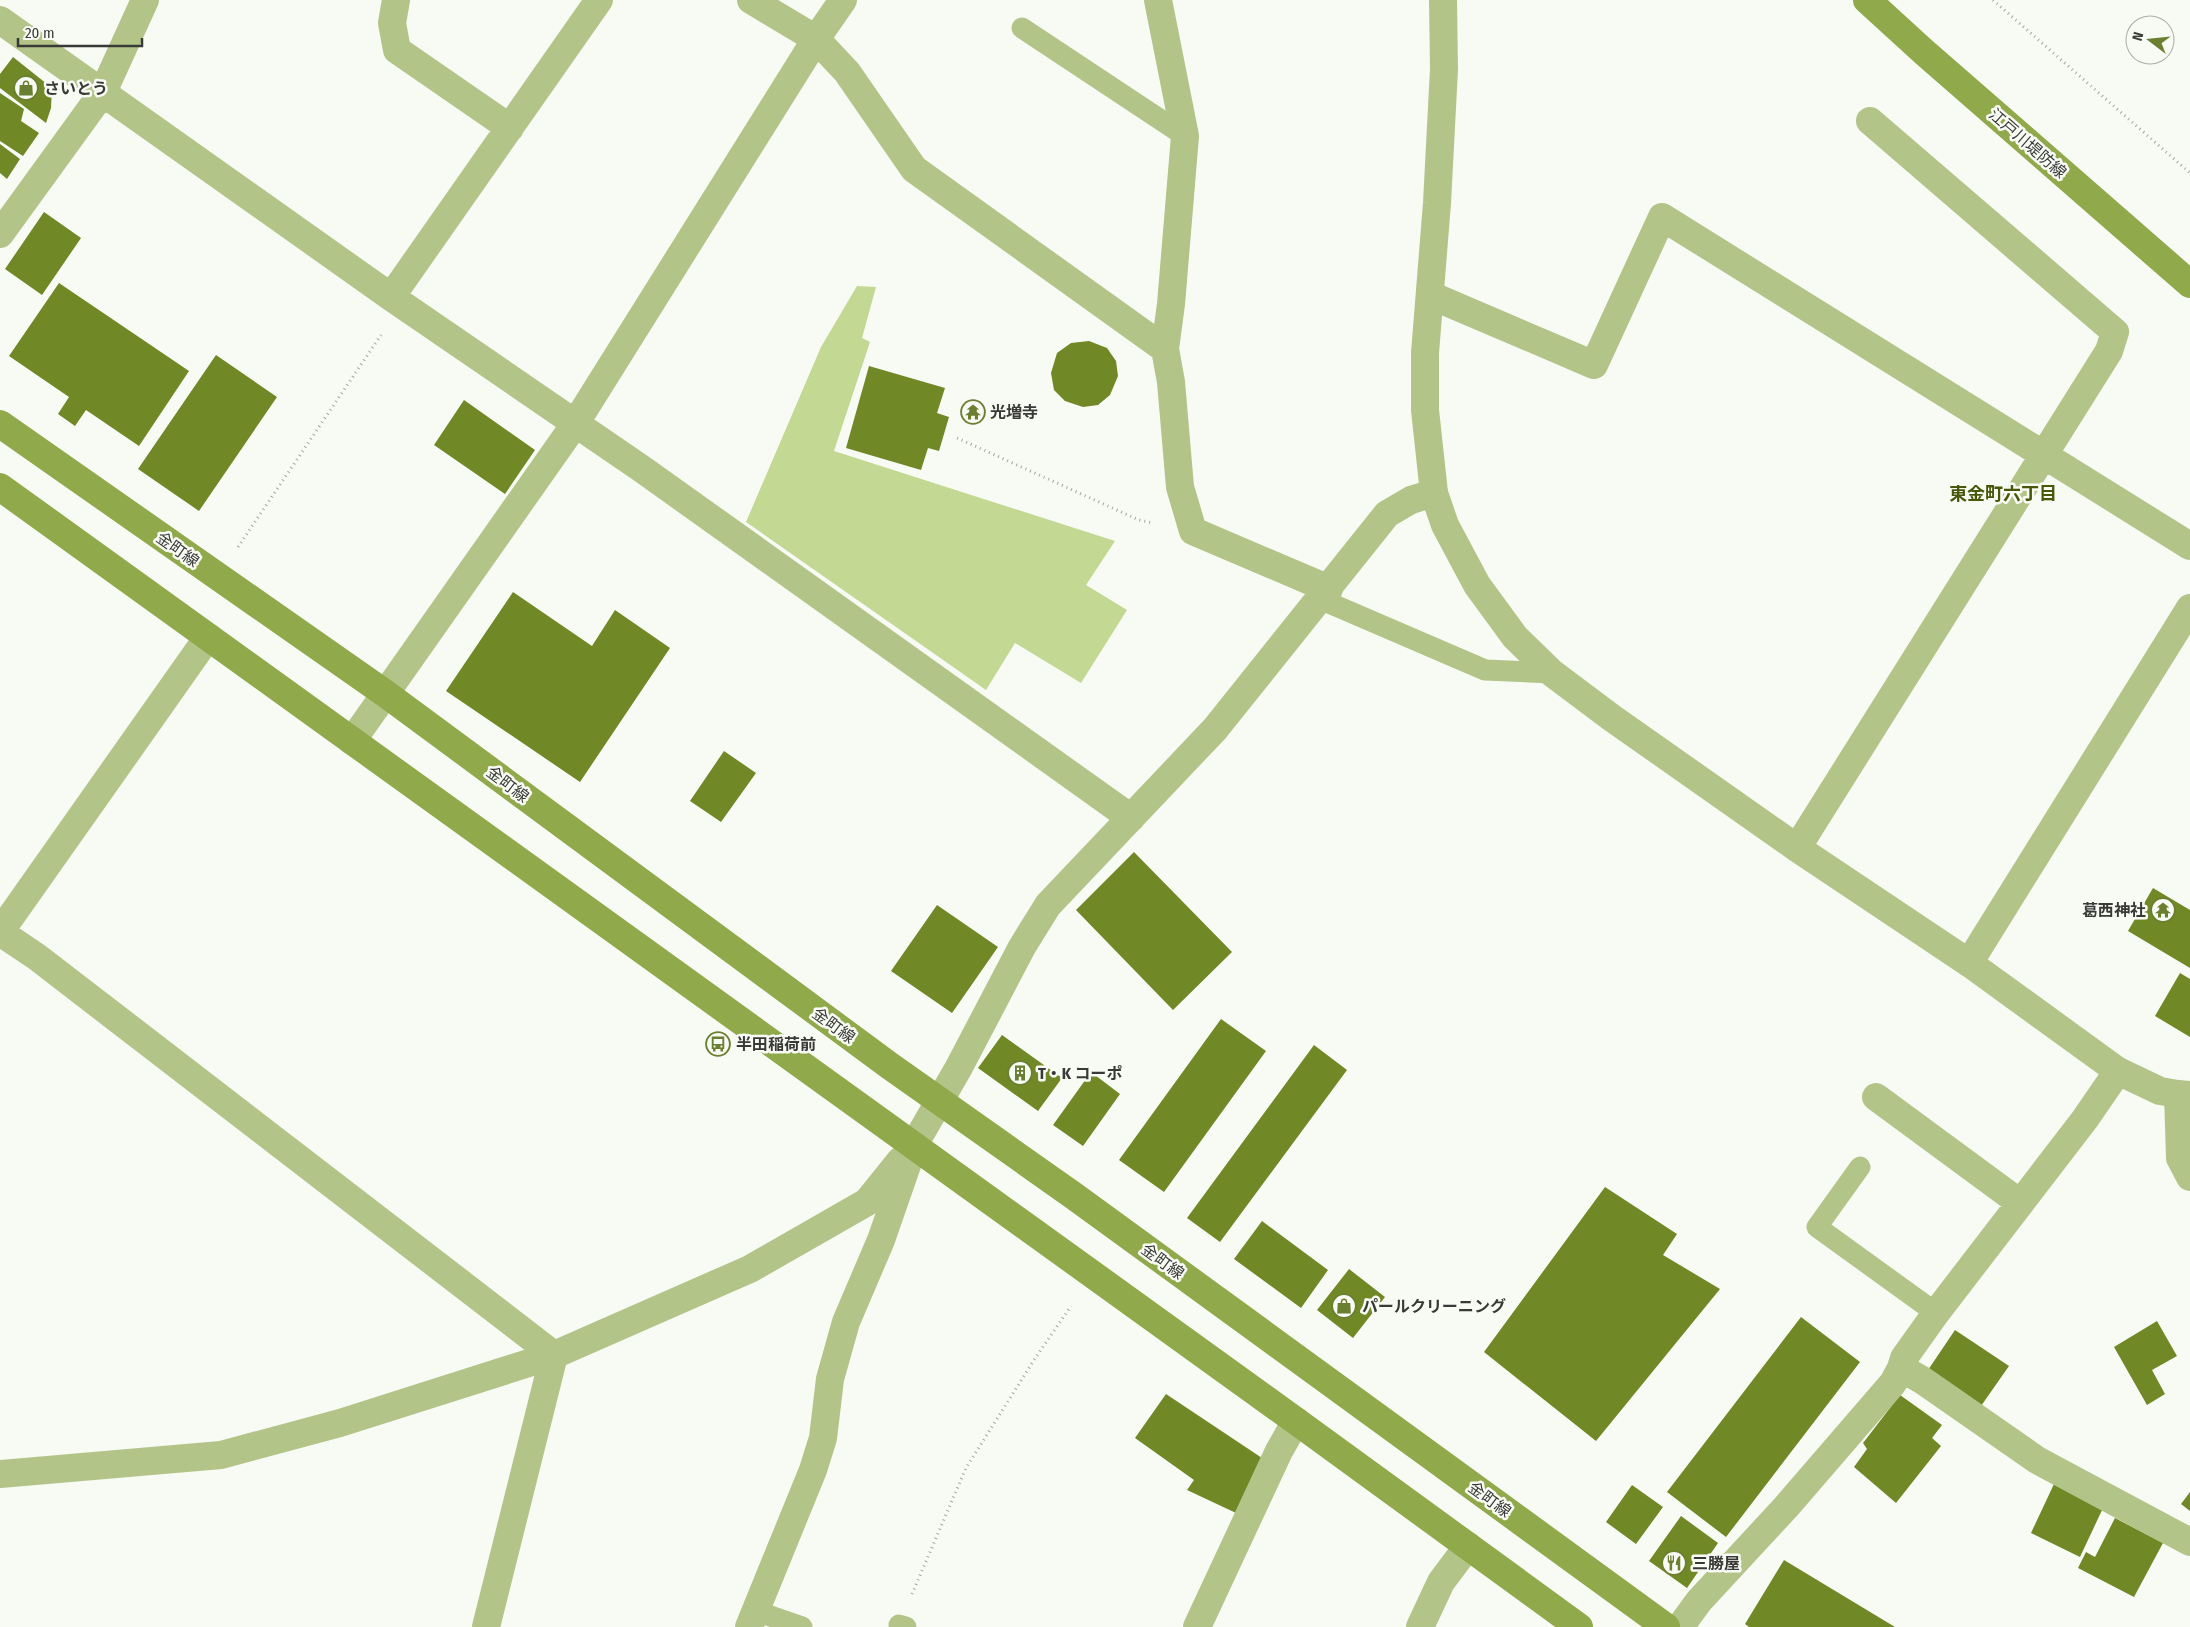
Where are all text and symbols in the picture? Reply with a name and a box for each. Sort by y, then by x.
scale bar [18,15,141,47]
north arrow [2125,15,2175,65]
text: 20 m [25,24,55,42]
text: N [2129,30,2147,43]
shop icon: さいとう [13,75,39,101]
place label: さいとう [44,79,108,98]
street label: 江戸川堤防線 [1985,105,2070,182]
temple icon: 光増寺 [960,399,986,425]
place label: 光増寺 [990,403,1038,422]
district label: 東金町六丁目 [1949,483,2057,505]
street label: 金町線 [153,528,203,571]
street label: 金町線 [483,762,533,806]
temple icon: 葛西神社 [2150,897,2176,923]
place label: 葛西神社 [2082,901,2146,920]
street label: 金町線 [809,1004,859,1047]
bus stop icon: 半田稲荷前 [705,1031,731,1057]
place label: 半田稲荷前 [736,1035,816,1054]
building icon: T・K コーポ [1007,1060,1033,1086]
place label: T・K コーポ [1038,1064,1122,1083]
street label: 金町線 [1138,1240,1188,1283]
shop icon: パールクリーニング [1331,1293,1357,1319]
place label: パールクリーニング [1362,1297,1506,1316]
street label: 金町線 [1465,1478,1515,1521]
restaurant icon: 三勝屋 [1661,1550,1687,1576]
place label: 三勝屋 [1692,1554,1740,1573]

